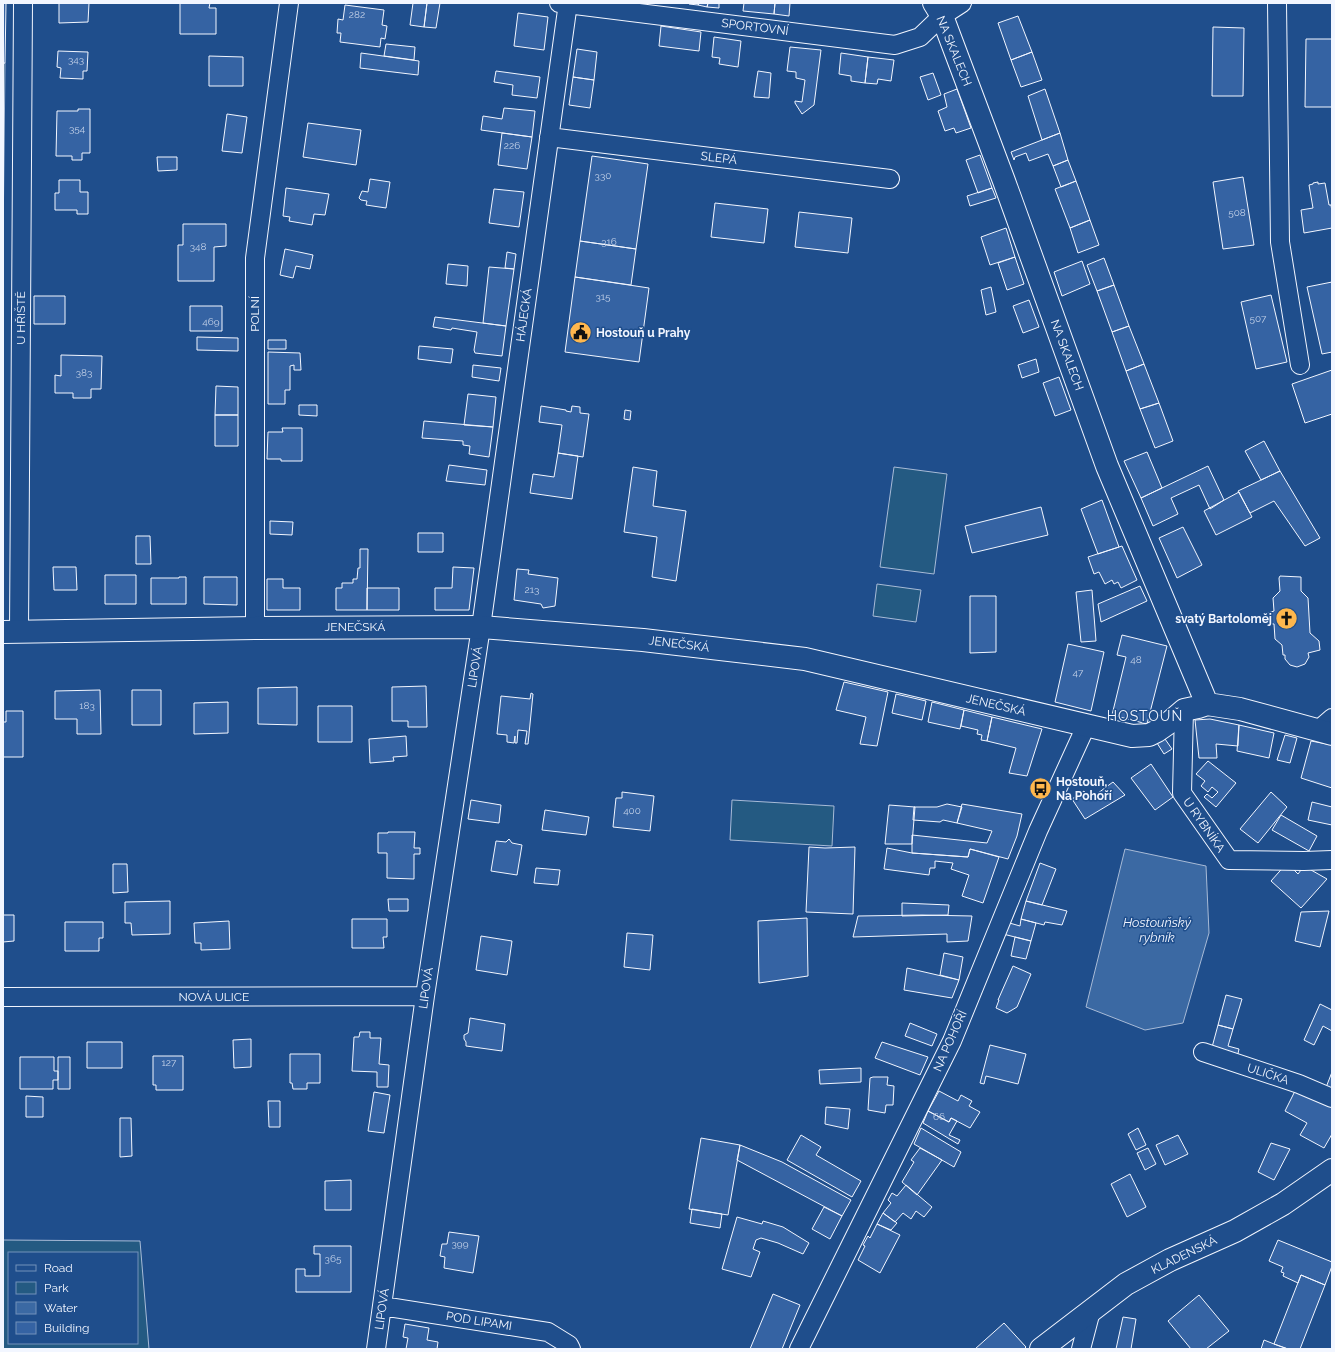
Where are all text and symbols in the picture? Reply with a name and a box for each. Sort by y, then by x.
house number: 282 [349,9,365,20]
street label: NA SKALECH [934,14,974,88]
street label: SPORTOVNÍ [721,16,789,38]
house number: 343 [68,54,84,65]
house number: 354 [69,123,86,134]
house number: 226 [504,140,520,151]
street label: SLEPÁ [700,149,738,167]
house number: 330 [595,170,611,181]
house number: 508 [1228,207,1246,218]
house number: 316 [601,236,617,247]
house number: 348 [190,241,206,252]
street label: HÁJECKÁ [513,287,535,343]
street label: U HŘIŠTĚ [14,291,28,345]
house number: 315 [595,291,611,302]
street label: POLNÍ [248,296,262,332]
house number: 507 [1250,313,1267,324]
house number: 469 [202,316,220,327]
street label: NA SKALECH [1048,318,1086,392]
public building icon: Hostouň u Prahy [568,320,594,346]
place label: Hostouň u Prahy [596,326,691,340]
house number: 383 [76,367,92,378]
house number: 213 [525,584,539,595]
church icon: svatý Bartoloměj [1274,606,1300,632]
place label: svatý Bartoloměj [1175,612,1272,626]
street label: JENEČSKÁ [325,620,385,634]
street label: JENEČSKÁ [648,633,710,655]
street label: LIPOVÁ [465,645,485,689]
house number: 48 [1130,654,1142,665]
house number: 47 [1073,667,1084,678]
street label: JENEČSKÁ [965,691,1027,719]
house number: 183 [79,700,95,711]
district label: HOSTOUŇ [1107,707,1183,724]
place label: Hostouň, Na Pohoří [1056,775,1113,803]
bus stop icon: Hostouň, Na Pohoří [1028,776,1054,802]
street label: U RYBNÍKA [1180,795,1228,855]
house number: 400 [623,805,641,816]
water label: Hostouňský rybník [1123,915,1192,945]
street label: LIPOVÁ [416,966,436,1010]
street label: NOVÁ ULICE [179,990,249,1004]
street label: NA POHOŘÍ [930,1008,970,1074]
house number: 127 [162,1057,177,1068]
street label: ULIČKA [1245,1061,1291,1087]
house number: 66 [933,1111,945,1122]
street label: KLADENSKÁ [1149,1233,1219,1277]
house number: 399 [451,1238,469,1249]
legend [8,1252,138,1344]
house number: 365 [325,1253,342,1264]
text: Road [44,1261,73,1275]
text: Park [44,1281,69,1295]
street label: LIPOVÁ [372,1287,392,1331]
text: Water [44,1301,78,1315]
street label: POD LIPAMI [445,1309,513,1333]
text: Building [44,1321,90,1335]

